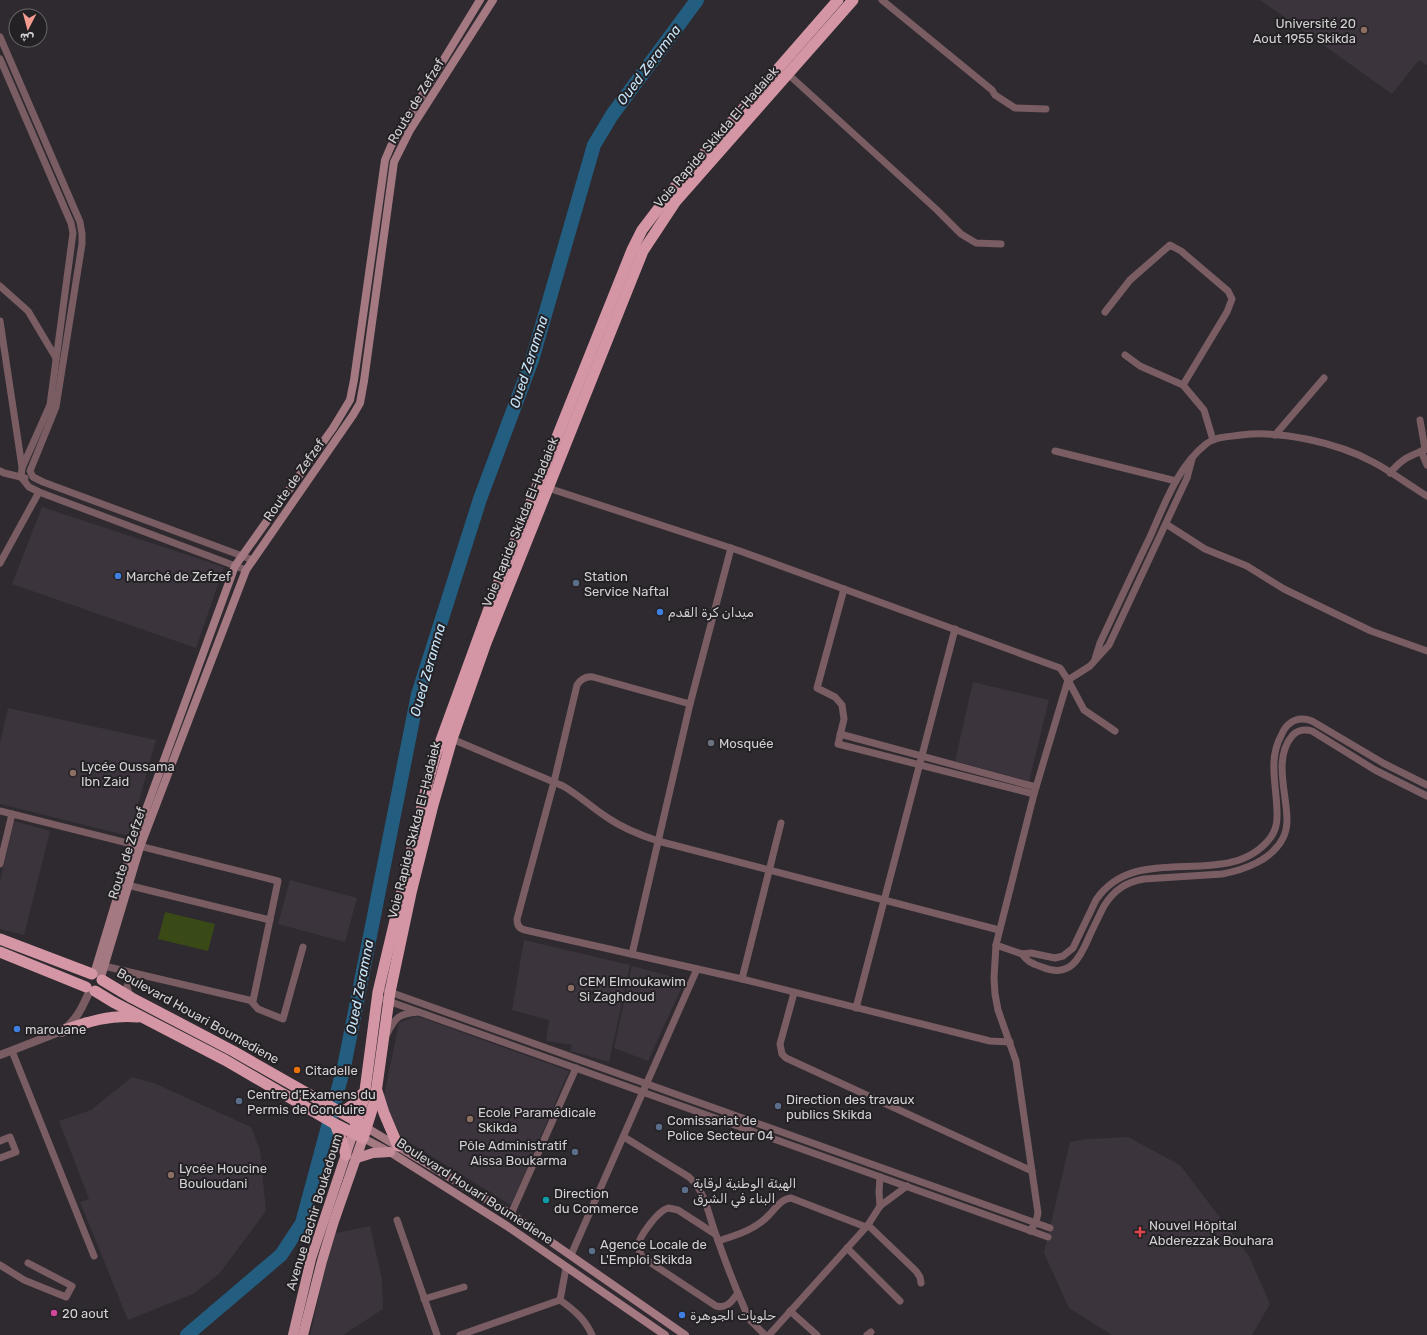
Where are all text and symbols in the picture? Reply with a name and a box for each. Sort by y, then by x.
north arrow [8,8,48,48]
place label: Université 20 Aout 1955 Skikda [1253,16,1356,46]
water label: Oued Zeramna [613,22,685,108]
marker: Université 20 Aout 1955 Skikda [1359,25,1369,35]
text: ش [19,30,35,45]
street label: Route de Zefzef [385,56,447,146]
street label: Voie Rapide Skikda El-Hadaiek [651,63,782,211]
water label: Oued Zeramna [506,314,552,410]
street label: Voie Rapide Skikda El-Hadaiek [479,435,561,609]
street label: Route de Zefzef [260,436,328,524]
place label: Marché de Zefzef [126,569,231,584]
place label: Station Service Naftal [584,569,669,599]
marker: Marché de Zefzef [113,571,123,581]
marker: Station Service Naftal [571,578,581,588]
place label: ميدان كرة القدم [668,605,754,621]
marker: ميدان كرة القدم [655,607,665,617]
water label: Oued Zeramna [407,621,449,719]
place label: Mosquée [719,736,774,751]
marker: Mosquée [706,738,716,748]
street label: Voie Rapide Skikda El-Hadaiek [385,740,443,920]
place label: Lycée Oussama Ibn Zaid [81,759,175,789]
marker: Lycée Oussama Ibn Zaid [68,768,78,778]
street label: Route de Zefzef [105,805,149,901]
water label: Oued Zeramna [342,938,378,1036]
street label: Boulevard Houari Boumediene [114,965,282,1067]
place label: CEM Elmoukawim Si Zaghdoud [579,974,686,1005]
marker: CEM Elmoukawim Si Zaghdoud [566,983,576,993]
place label: marouane [25,1022,86,1037]
marker: marouane [12,1024,22,1034]
place label: Citadelle [305,1063,358,1078]
marker: Citadelle [292,1065,302,1075]
place label: Centre d'Examens du Permis de Conduire [247,1087,376,1117]
place label: Direction des travaux publics Skikda [786,1092,915,1122]
marker: Centre d'Examens du Permis de Conduire [234,1096,244,1106]
marker: Direction des travaux publics Skikda [773,1101,783,1111]
place label: Ecole Paramédicale Skikda [478,1105,596,1135]
place label: Comissariat de Police Secteur 04 [667,1113,774,1143]
marker: Ecole Paramédicale Skikda [465,1114,475,1124]
marker: Comissariat de Police Secteur 04 [654,1122,664,1132]
street label: Avenue Bachir Boukadoum [283,1132,345,1292]
street label: Boulevard Houari Boumediene [394,1135,556,1247]
place label: Pôle Administratif Aissa Boukarma [459,1138,567,1168]
marker: Pôle Administratif Aissa Boukarma [570,1147,580,1157]
place label: Lycée Houcine Bouloudani [179,1161,267,1191]
marker: Lycée Houcine Bouloudani [166,1170,176,1180]
place label: الهيئة الوطنية لرقابة البناء في الشرق [693,1176,796,1208]
marker: الهيئة الوطنية لرقابة البناء في الشرق [680,1185,690,1195]
place label: Direction du Commerce [554,1186,639,1216]
marker: Direction du Commerce [541,1195,551,1205]
place label: Nouvel Hôpital Abderezzak Bouhara [1149,1218,1274,1248]
marker: Nouvel Hôpital Abderezzak Bouhara [1134,1226,1146,1238]
place label: Agence Locale de L'Emploi Skikda [600,1237,707,1267]
marker: Agence Locale de L'Emploi Skikda [587,1246,597,1256]
place label: 20 aout [62,1306,109,1321]
marker: 20 aout [49,1308,59,1318]
place label: حلويات الجوهرة [690,1308,776,1324]
marker: حلويات الجوهرة [677,1310,687,1320]

